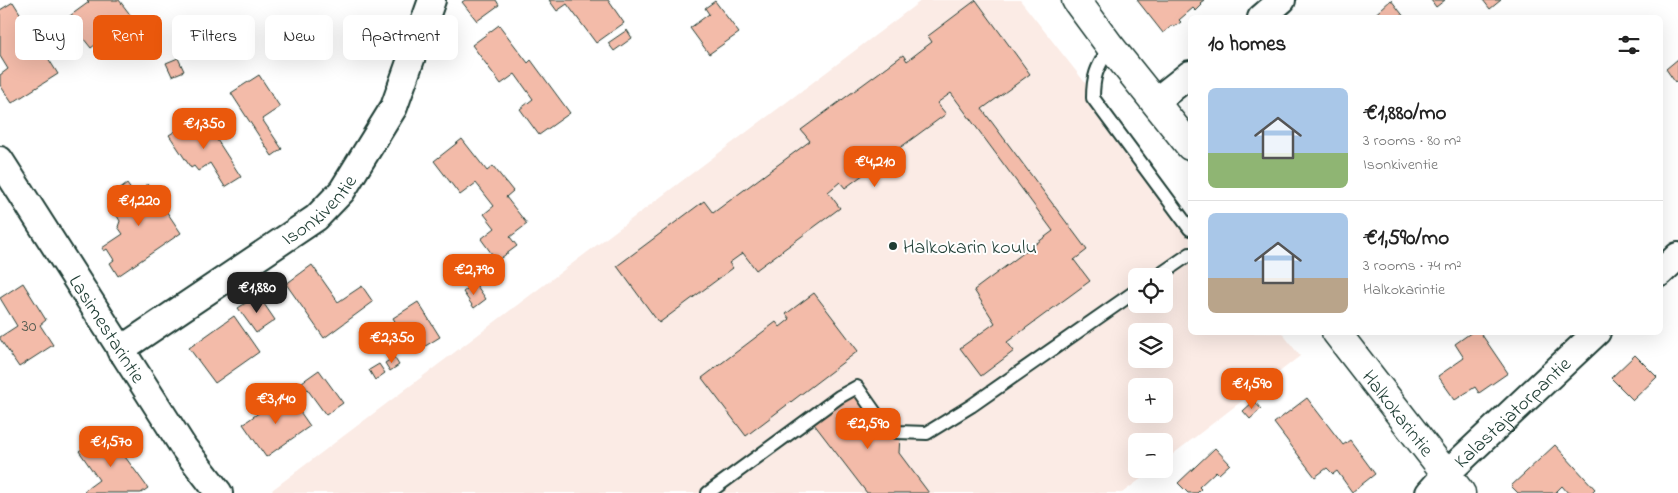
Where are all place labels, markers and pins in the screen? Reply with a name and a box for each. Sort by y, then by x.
pin: €1,350 [163,108,245,150]
pin: €4,210 [834,146,916,188]
pin: €1,220 [98,184,180,227]
place label: Halkokarin koulu [903,234,1037,263]
marker: Halkokarin koulu [887,240,899,252]
pin: €2,790 [433,254,515,296]
pin: €1,880 [216,272,298,314]
pin: €2,350 [351,322,433,364]
pin: €1,590 [1211,368,1293,410]
pin: €3,140 [235,382,317,425]
pin: €2,590 [827,408,909,450]
pin: €1,570 [70,426,152,468]

